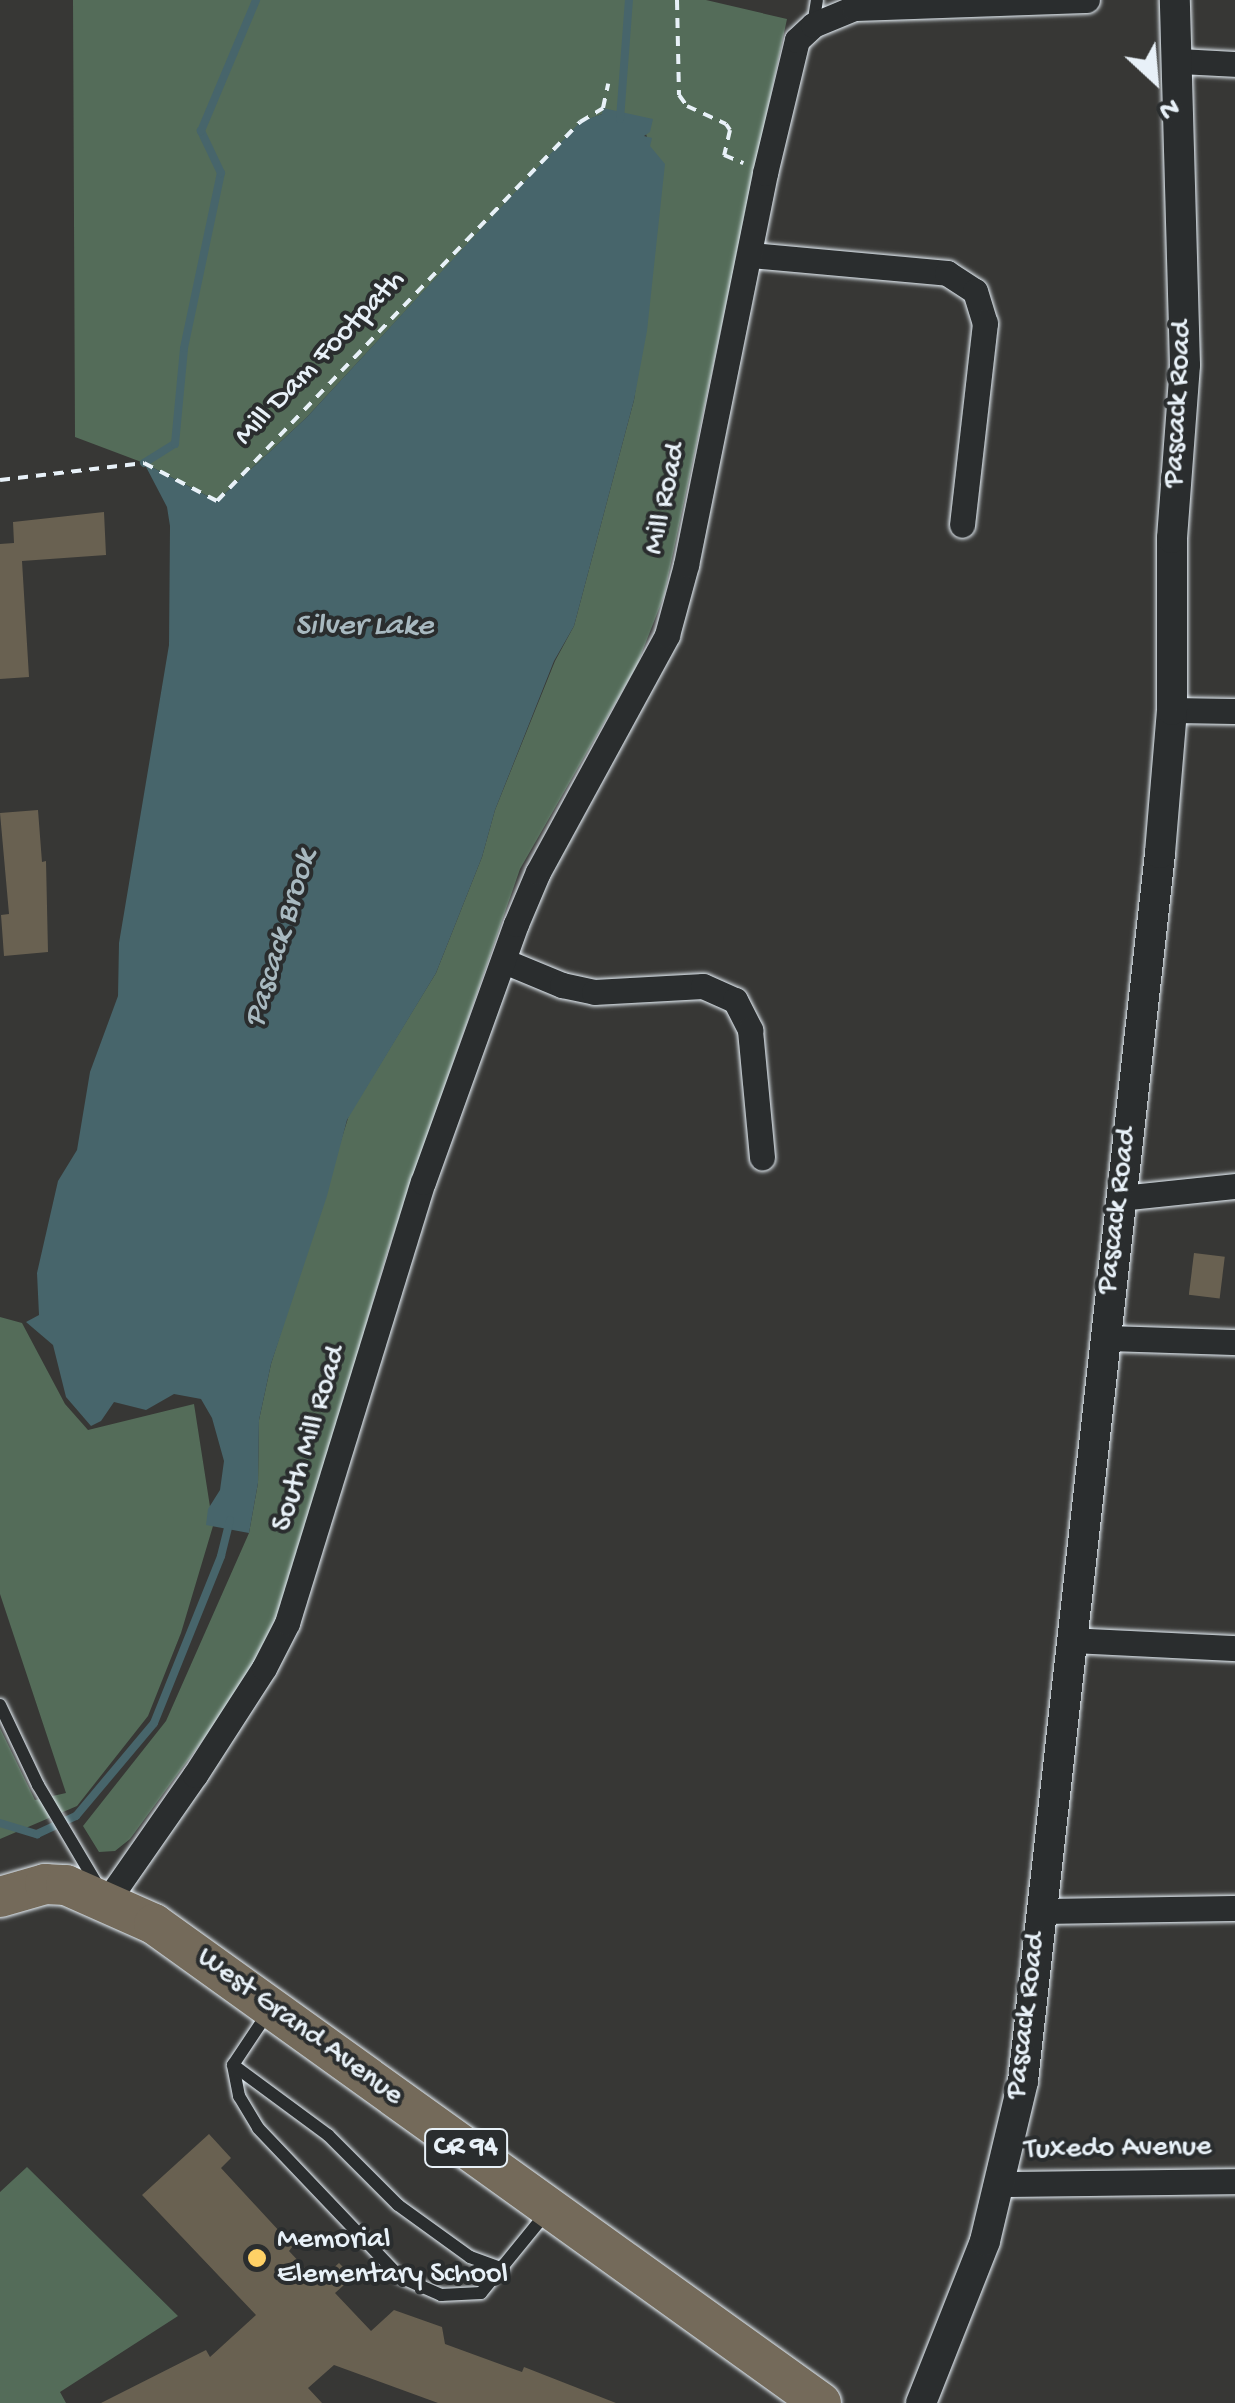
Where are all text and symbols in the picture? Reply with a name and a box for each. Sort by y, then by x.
north arrow [1105,30,1205,130]
text: N [1153,89,1184,126]
street label: Mill Dam Footpath [228,263,414,455]
street label: Pascack Road [1158,320,1202,488]
street label: Mill Road [638,440,696,558]
water label: Silver Lake [295,608,433,646]
water label: Pascack Brook [237,846,327,1032]
street label: Pascack Road [1091,1126,1147,1296]
street label: South Mill Road [266,1342,356,1536]
street label: Pascack Road [1000,1931,1056,2101]
street label: West Grand Avenue [189,1941,409,2115]
road number: CR 94 [424,2125,508,2171]
street label: Tuxedo Avenue [1024,2130,1212,2170]
place label: Memorial Elementary School [277,2223,508,2294]
marker: Memorial Elementary School [246,2247,268,2269]

